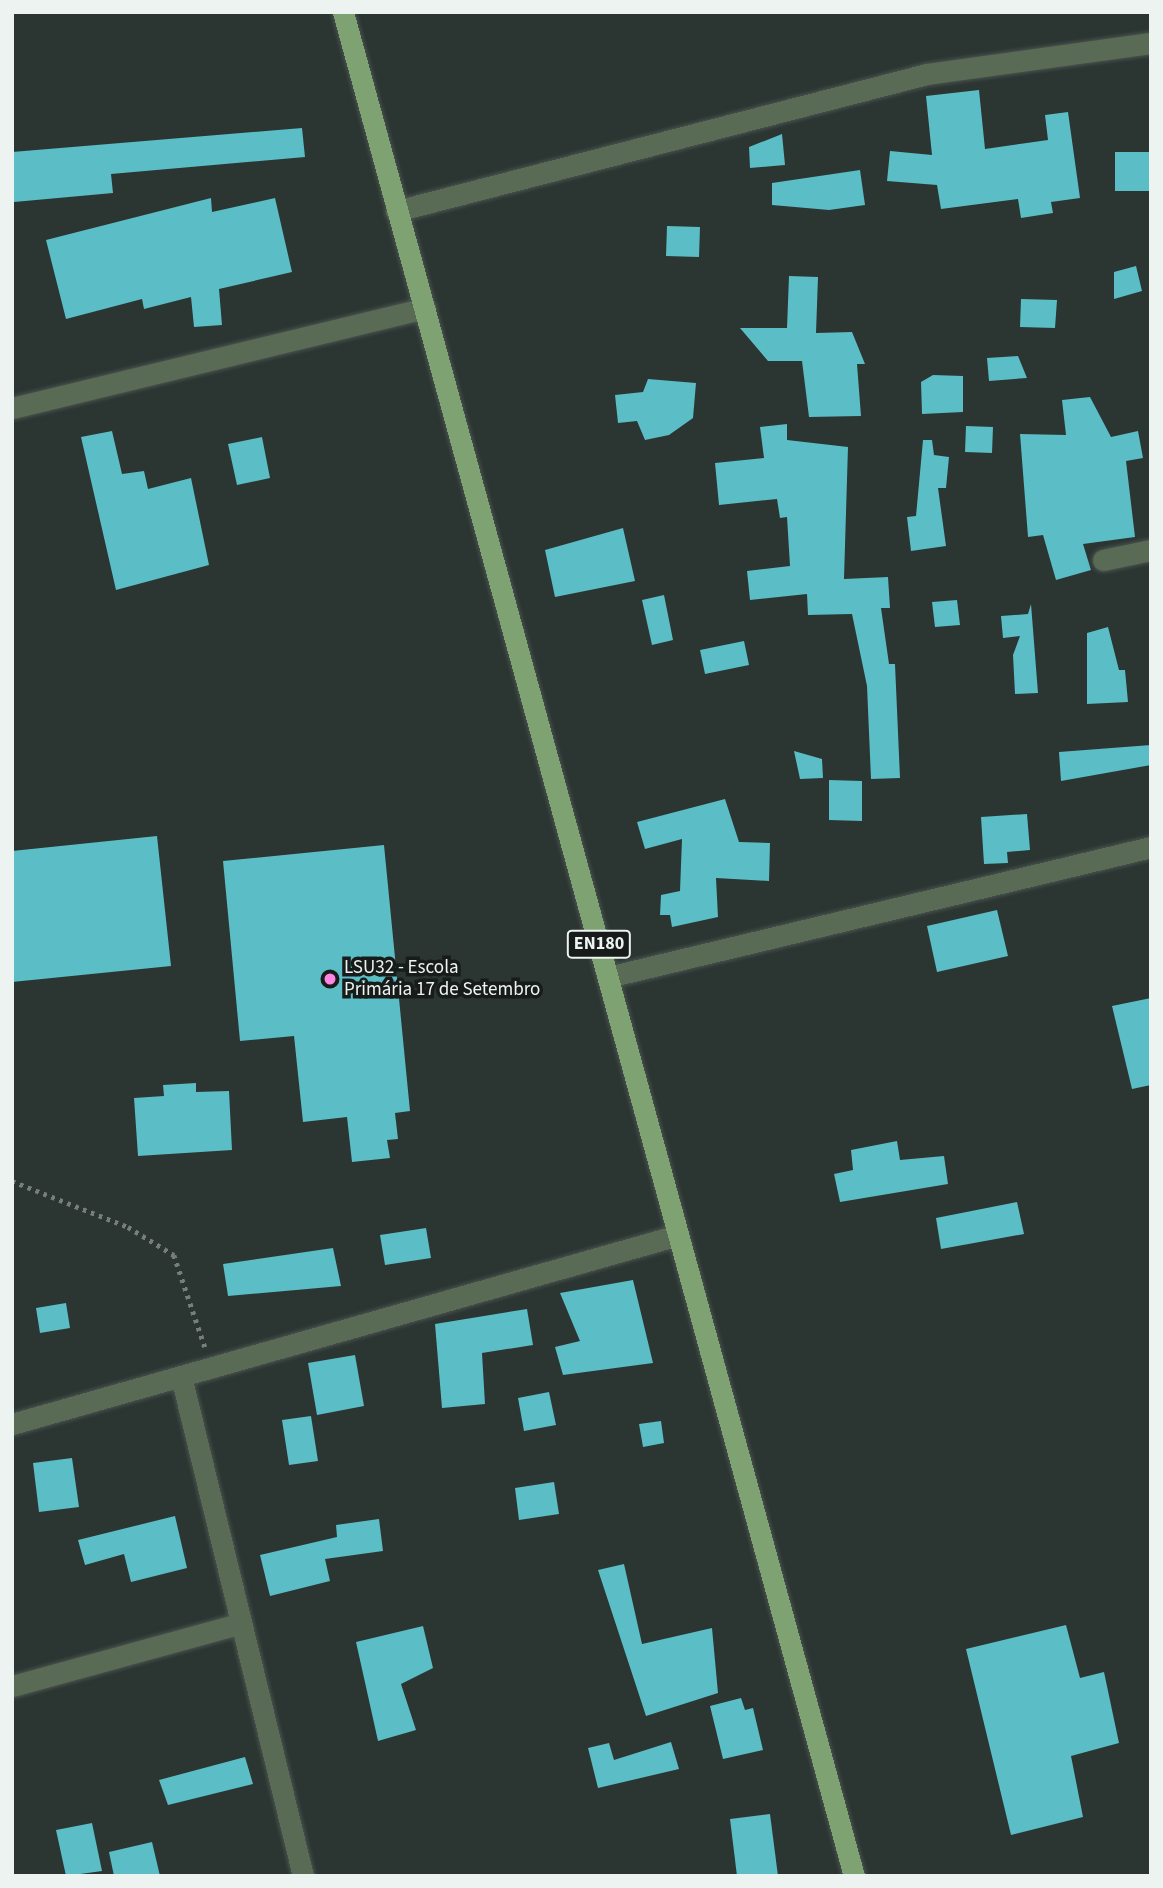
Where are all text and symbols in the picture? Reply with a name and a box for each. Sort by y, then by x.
road number: EN180 [566,930,632,959]
place label: LSU32 - Escola Primária 17 de Setembro [344,957,540,1001]
marker: LSU32 - Escola Primária 17 de Setembro [322,971,338,987]

